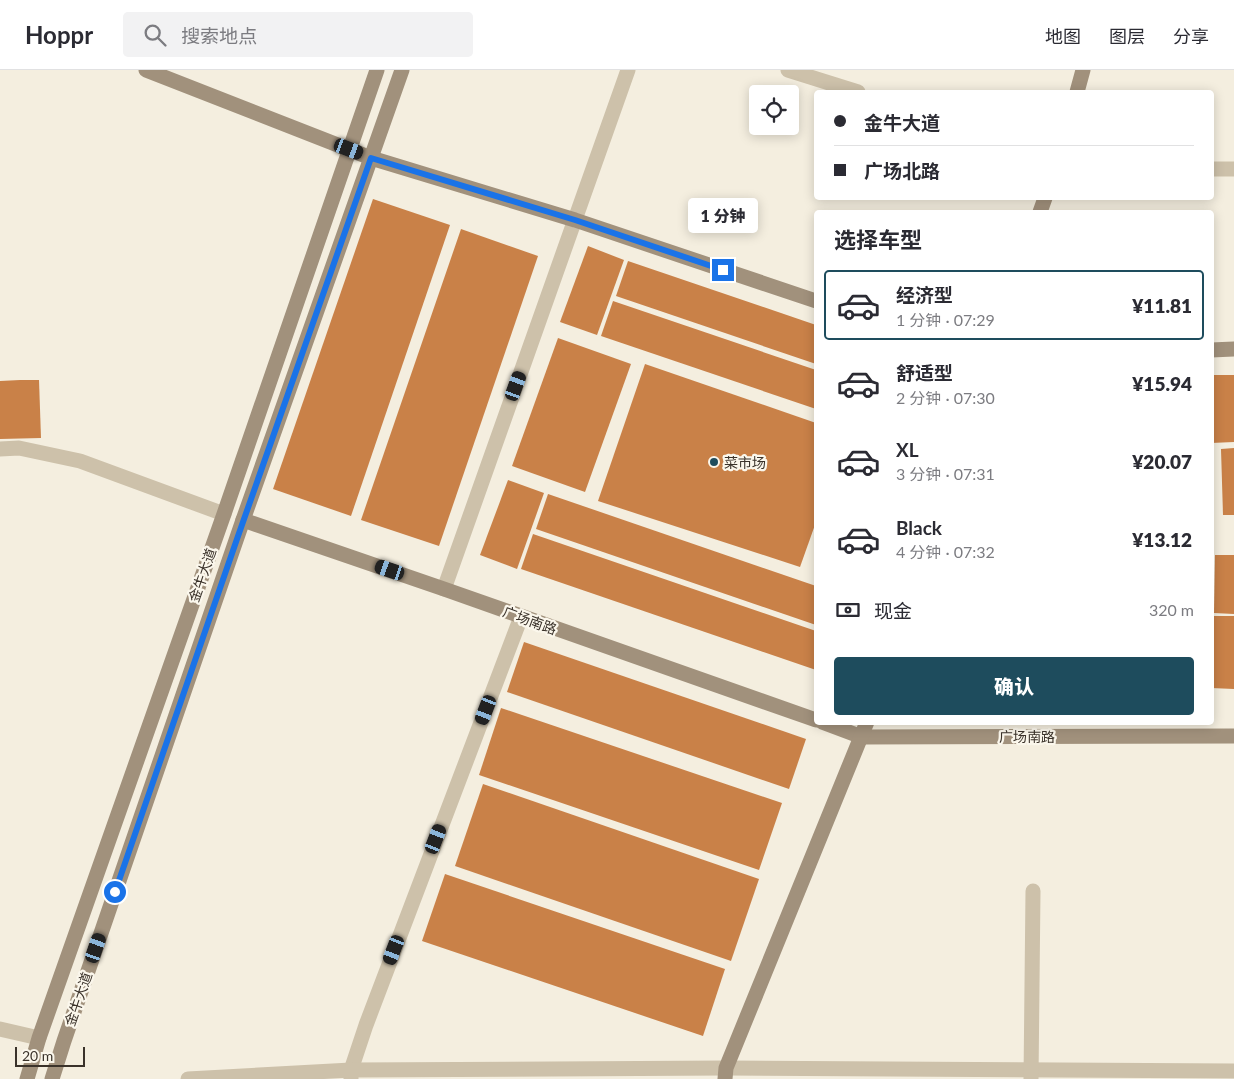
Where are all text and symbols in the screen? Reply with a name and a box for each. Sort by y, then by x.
search box [123,12,473,57]
text: Hoppr [25,20,93,49]
icon: search [141,21,169,49]
text: 搜索地点 [181,24,257,47]
text: 地图 [1045,25,1081,47]
text: 图层 [1109,25,1145,47]
text: 分享 [1173,25,1209,47]
map controls [749,85,799,135]
button: locate [749,85,799,135]
text: 金牛大道 [864,111,940,134]
car [332,137,365,161]
text: 广场北路 [864,159,940,182]
callout: 1 分钟 [688,198,758,232]
text: 1 分钟 [701,206,745,225]
text: 选择车型 [834,226,922,253]
route end [712,259,734,281]
icon: car [836,283,881,328]
text: 经济型 [896,283,953,306]
text: ¥11.81 [1132,294,1192,317]
text: 1 分钟 · 07:29 [896,310,995,329]
icon: car [836,361,881,406]
text: 舒适型 [896,361,953,384]
car [503,369,528,403]
text: ¥15.94 [1132,372,1192,395]
text: 2 分钟 · 07:30 [896,388,995,407]
text: XL [896,438,919,461]
icon: car [836,439,881,484]
text: ¥20.07 [1132,450,1192,473]
place label: 菜市场 [724,454,766,471]
marker: 菜市场 [708,456,720,468]
text: 3 分钟 · 07:31 [896,464,995,483]
text: Black [896,516,942,539]
icon: car [836,517,881,562]
text: ¥13.12 [1132,528,1192,551]
text: 4 分钟 · 07:32 [896,542,995,561]
street label: 金牛大道 [185,546,219,604]
car [373,558,406,582]
icon: cash [834,596,862,624]
text: 现金 [874,599,912,622]
text: 320 m [1149,600,1194,619]
street label: 广场南路 [501,602,559,638]
button: 确认 [834,657,1194,715]
car [473,693,498,727]
street label: 广场南路 [999,728,1055,745]
car [423,822,448,856]
route start [104,881,126,903]
car [84,931,107,965]
car [381,933,406,967]
street label: 金牛大道 [61,970,95,1028]
scale bar [15,1044,85,1067]
text: 20 m [22,1047,53,1064]

